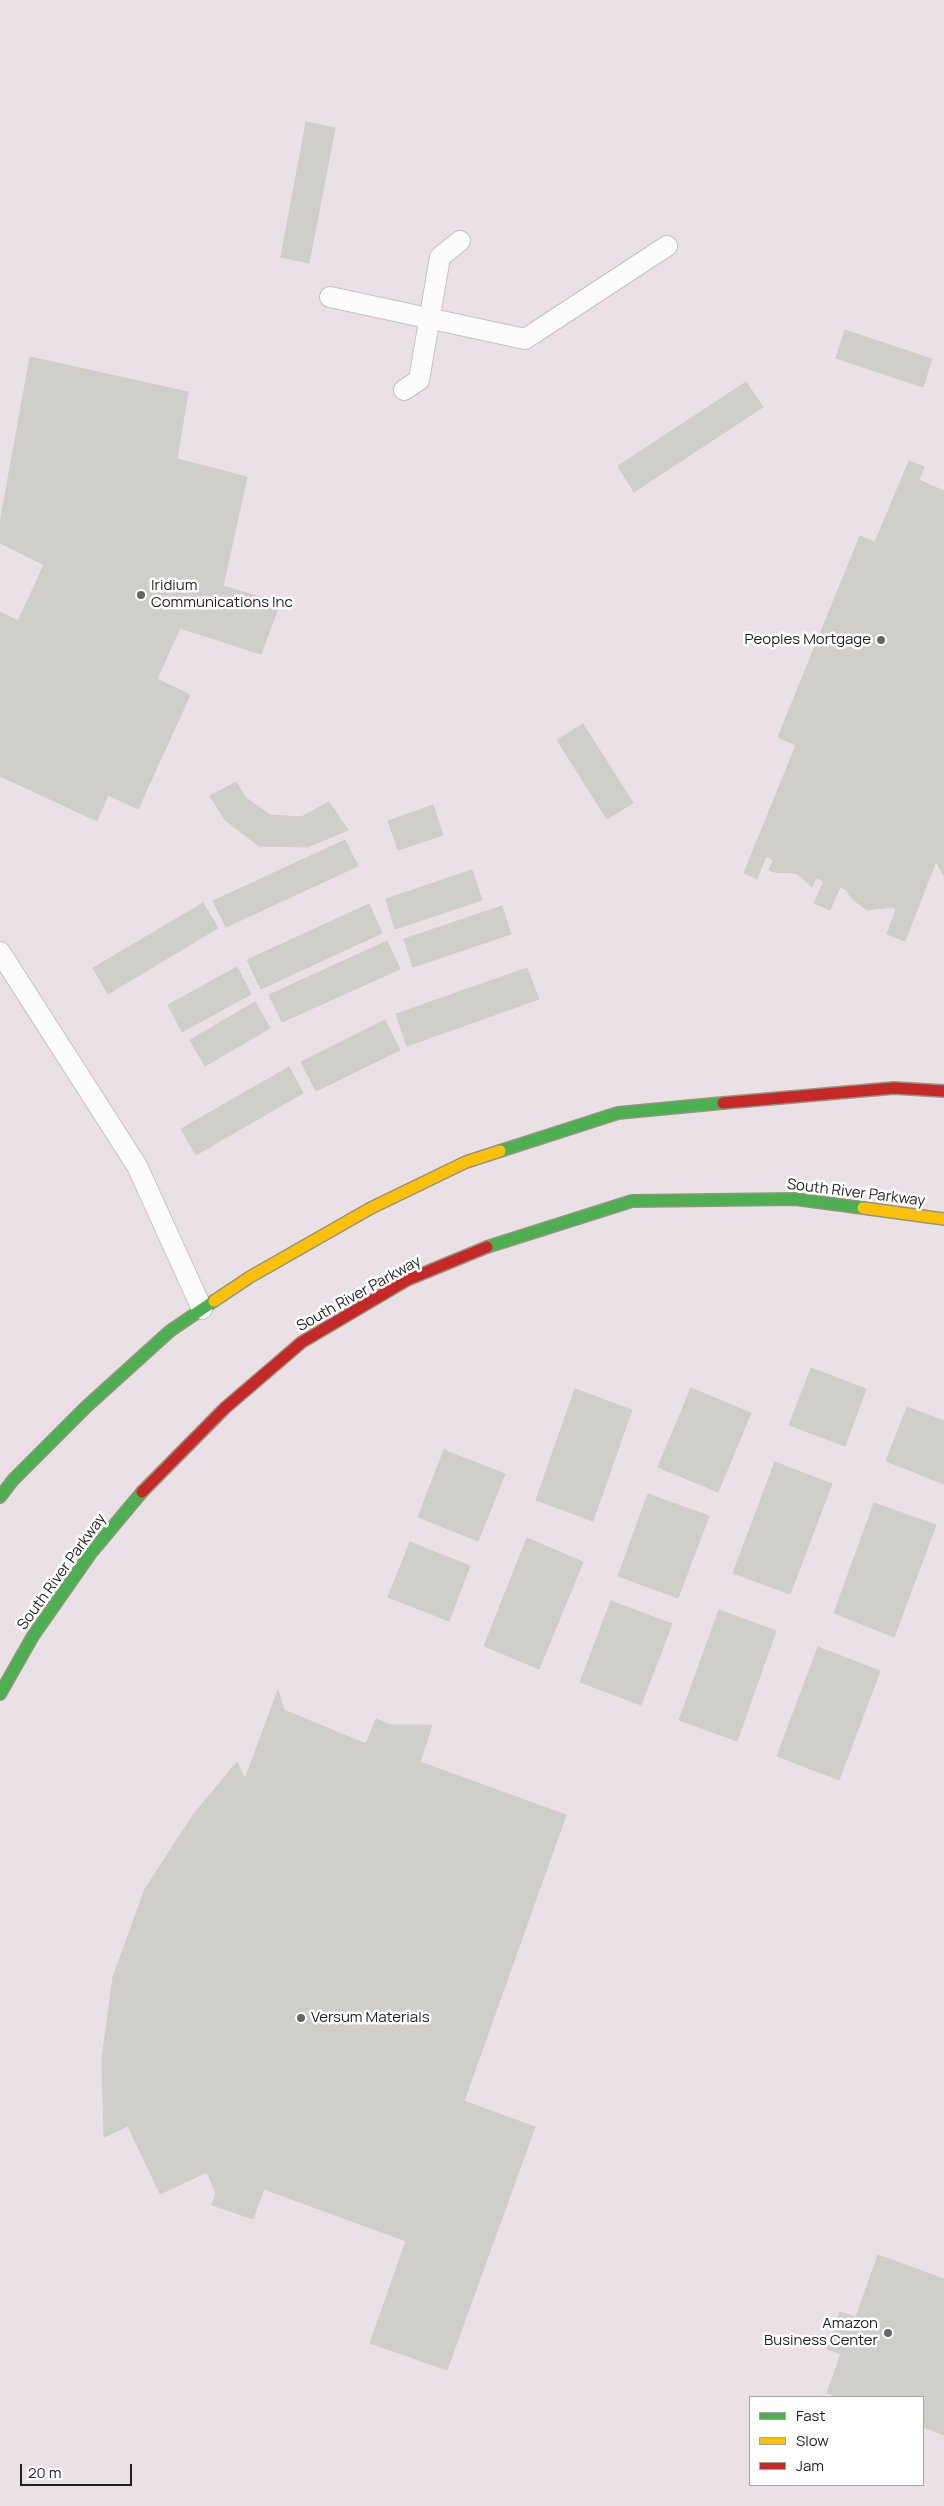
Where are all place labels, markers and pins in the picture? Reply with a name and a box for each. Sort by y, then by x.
place label: Iridium Communications Inc [151,577,293,612]
marker: Iridium Communications Inc [135,589,147,601]
place label: Peoples Mortgage [745,631,871,649]
marker: Peoples Mortgage [875,634,887,646]
place label: Versum Materials [311,2009,430,2027]
marker: Versum Materials [295,2012,307,2024]
place label: Amazon Business Center [764,2315,878,2350]
marker: Amazon Business Center [882,2327,894,2339]

